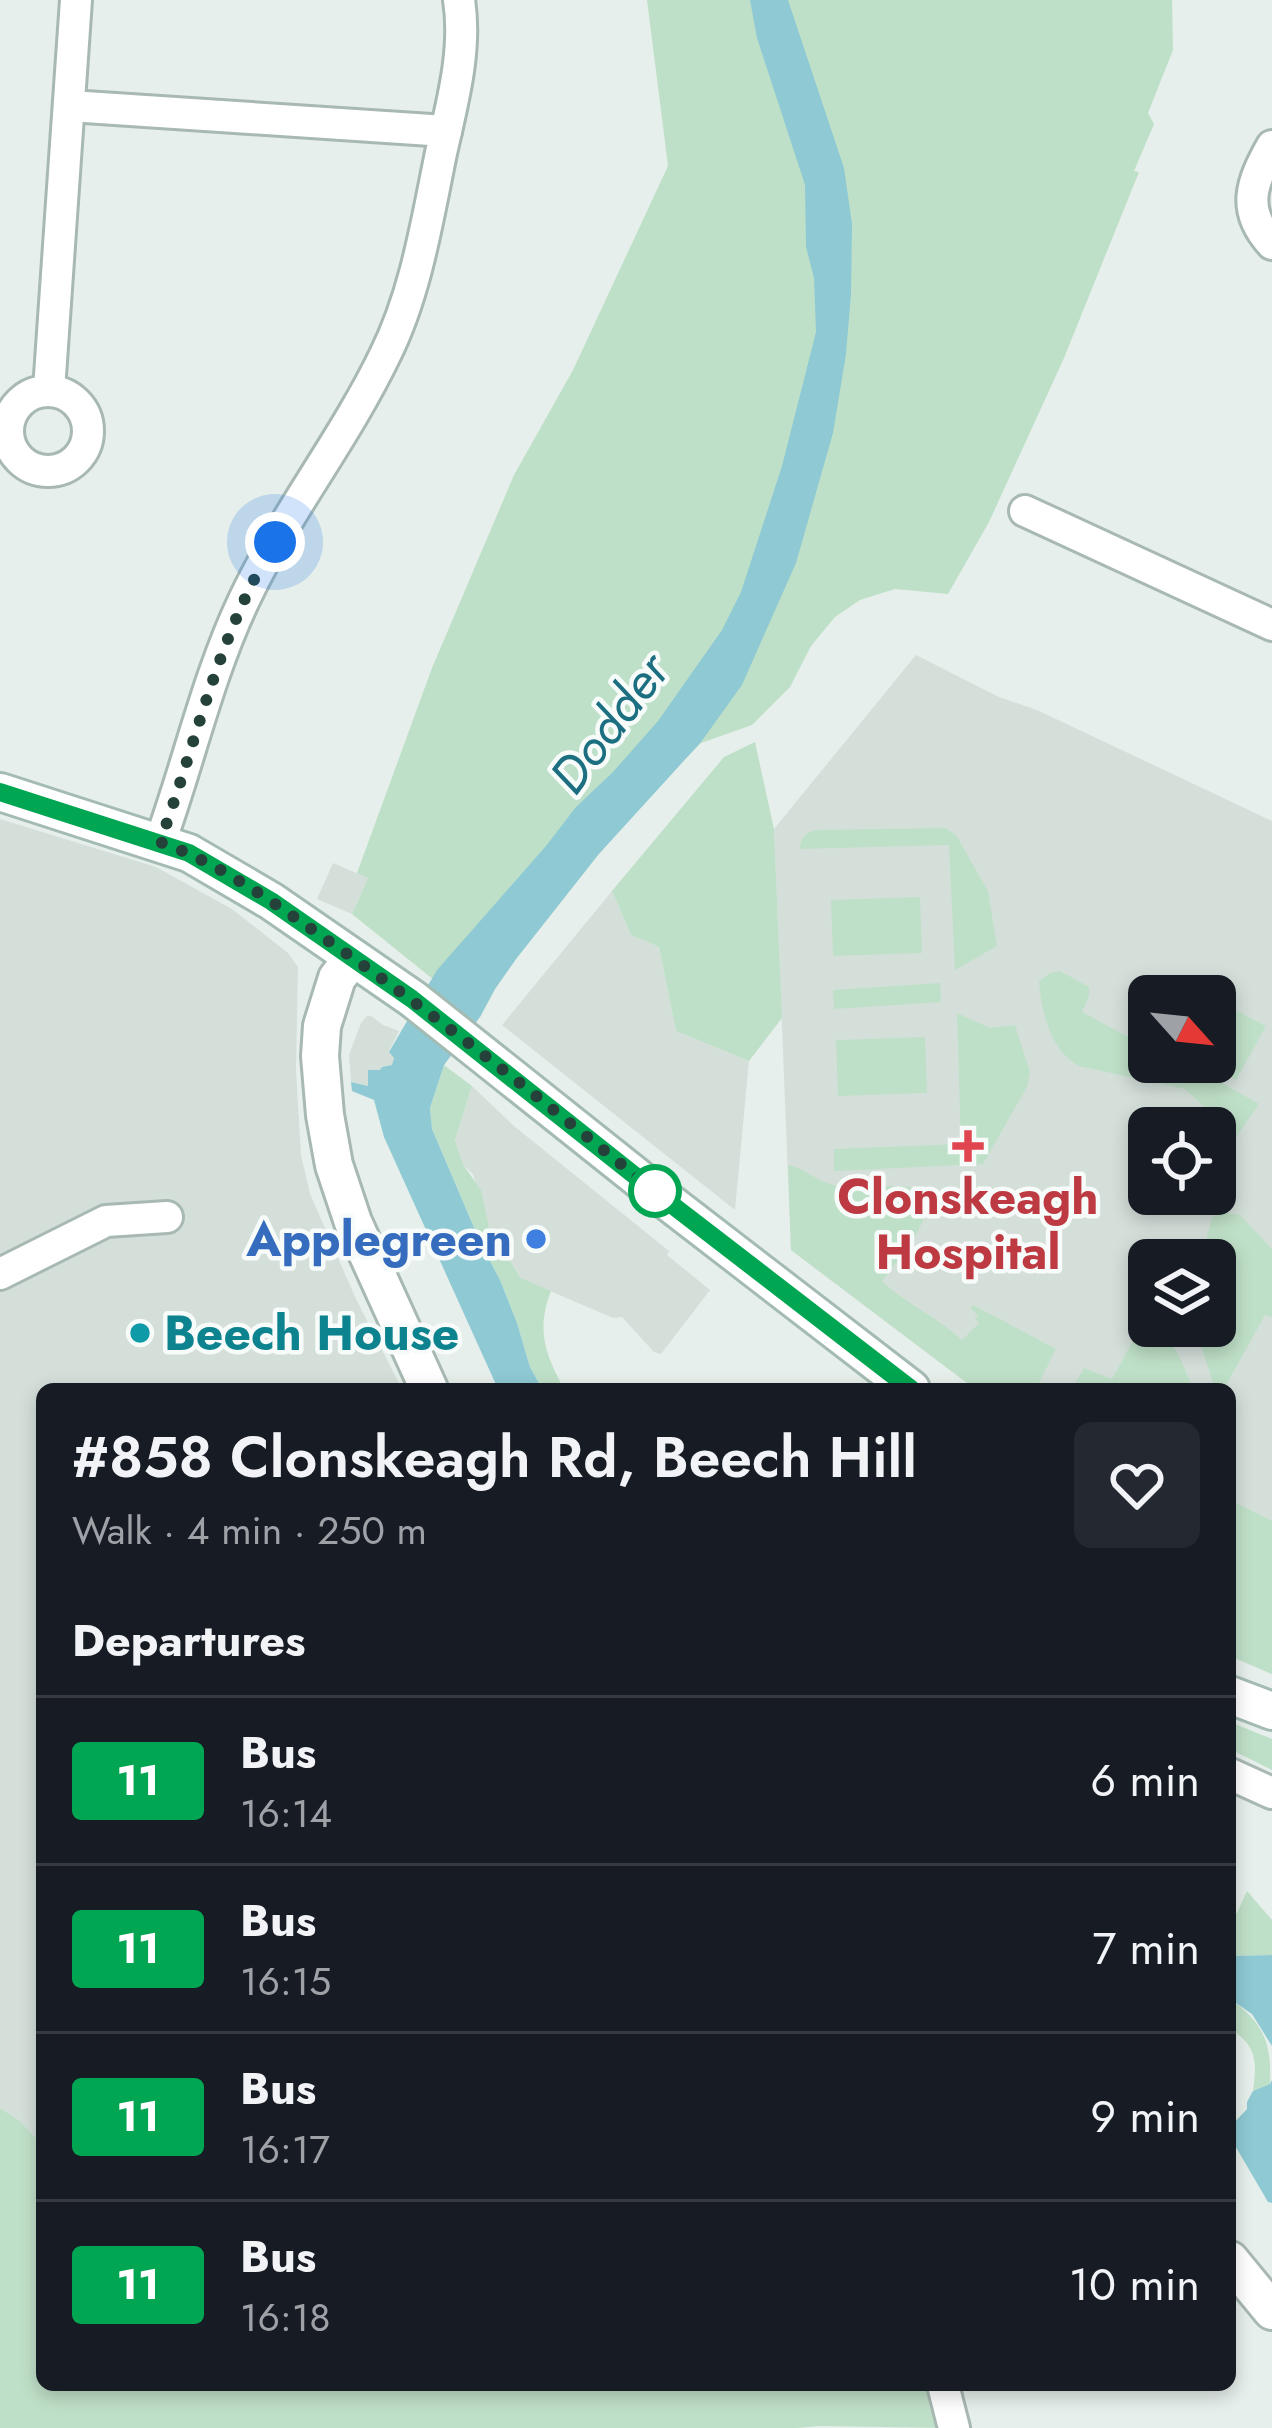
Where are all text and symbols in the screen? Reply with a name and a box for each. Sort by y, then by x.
your location [245,512,305,572]
water label: Dodder [531,635,688,809]
north arrow [1128,975,1236,1083]
map controls [1128,975,1236,1347]
button: locate [1128,1107,1236,1215]
marker: Clonskeagh Hospital [952,1130,984,1162]
place label: Clonskeagh Hospital [837,1163,1099,1287]
unlabelled marker [630,1166,680,1216]
place label: Applegreen [245,1205,512,1274]
marker: Applegreen [523,1226,549,1252]
button: layers [1128,1239,1236,1347]
place label: Beech House [164,1299,459,1368]
marker: Beech House [127,1320,153,1346]
text: #858 Clonskeagh Rd, Beech Hill [72,1416,917,1498]
button: heart [1074,1422,1200,1548]
text: Walk · 4 min · 250 m [72,1502,427,1559]
text: Departures [72,1608,306,1673]
text: Bus [240,1720,316,1785]
text: 6 min [1090,1748,1200,1813]
text: 11 [117,1750,159,1811]
text: 16:14 [240,1785,332,1842]
text: Bus [240,1888,316,1953]
text: 7 min [1092,1916,1200,1981]
text: 11 [117,1918,159,1979]
text: 16:15 [240,1953,331,2010]
text: Bus [240,2056,316,2121]
text: 9 min [1090,2084,1200,2149]
text: 11 [117,2086,159,2147]
text: 16:17 [240,2121,330,2178]
text: Bus [240,2224,316,2289]
text: 10 min [1069,2252,1200,2317]
text: 11 [117,2254,159,2315]
text: 16:18 [240,2289,331,2346]

